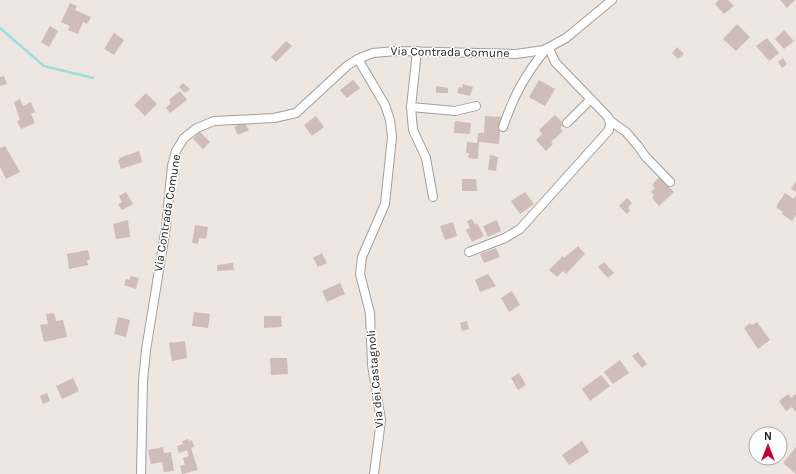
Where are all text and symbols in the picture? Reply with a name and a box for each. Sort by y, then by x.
street label: Via Contrada Comune [390,44,510,60]
street label: Via Contrada Comune [151,153,183,273]
street label: Via dei Castagnoli [364,329,386,429]
north arrow [748,426,788,466]
text: N [764,430,772,443]

